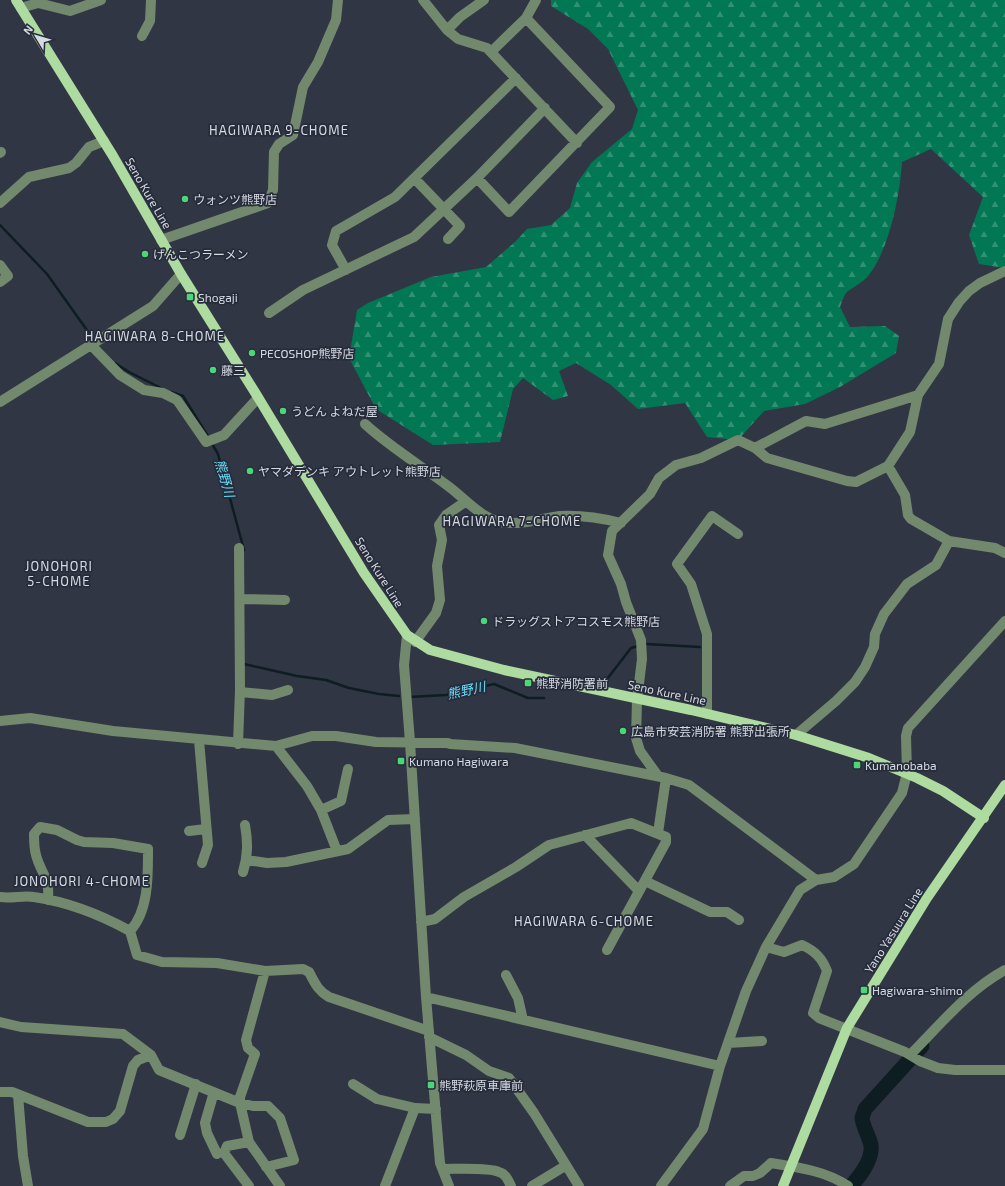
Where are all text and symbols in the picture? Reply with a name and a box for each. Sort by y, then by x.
north arrow [16,16,56,56]
text: N [20,22,35,37]
district label: HAGIWARA 9-CHOME [209,122,349,138]
street label: Seno Kure Line [123,155,175,231]
place label: ウォンツ熊野店 [193,192,277,206]
marker: ウォンツ熊野店 [180,194,190,204]
place label: げんこつラーメン [153,247,249,261]
marker: げんこつラーメン [140,249,150,259]
place label: Shogaji [198,290,238,305]
marker: Shogaji [185,292,195,302]
district label: HAGIWARA 8-CHOME [85,328,225,344]
place label: PECOSHOP熊野店 [260,346,354,360]
marker: PECOSHOP熊野店 [247,348,257,358]
place label: 藤三 [221,363,245,377]
marker: 藤三 [208,365,218,375]
place label: うどん よねだ屋 [291,404,378,418]
marker: うどん よねだ屋 [278,406,288,416]
water label: 熊野川 [212,457,239,501]
place label: ヤマダデンキ アウトレット熊野店 [258,464,441,478]
marker: ヤマダデンキ アウトレット熊野店 [245,466,255,476]
district label: HAGIWARA 7-CHOME [443,513,581,529]
street label: Seno Kure Line [353,534,407,610]
district label: JONOHORI 5-CHOME [25,558,93,589]
place label: ドラッグストアコスモス熊野店 [492,614,660,628]
marker: ドラッグストアコスモス熊野店 [479,616,489,626]
place label: 熊野消防署前 [536,676,608,690]
street label: Seno Kure Line [626,677,708,707]
water label: 熊野川 [445,678,489,702]
marker: 熊野消防署前 [523,678,533,688]
place label: 広島市安芸消防署 熊野出張所 [631,724,790,738]
marker: 広島市安芸消防署 熊野出張所 [618,726,628,736]
place label: Kumano Hagiwara [409,754,509,768]
marker: Kumano Hagiwara [396,756,406,766]
place label: Kumanobaba [865,758,937,772]
marker: Kumanobaba [852,760,862,770]
district label: JONOHORI 4-CHOME [14,873,150,889]
street label: Yano Yasuura Line [861,885,925,975]
district label: HAGIWARA 6-CHOME [514,913,654,929]
place label: Hagiwara-shimo [872,983,963,997]
marker: Hagiwara-shimo [859,985,869,995]
place label: 熊野萩原車庫前 [439,1078,523,1092]
marker: 熊野萩原車庫前 [426,1080,436,1090]

